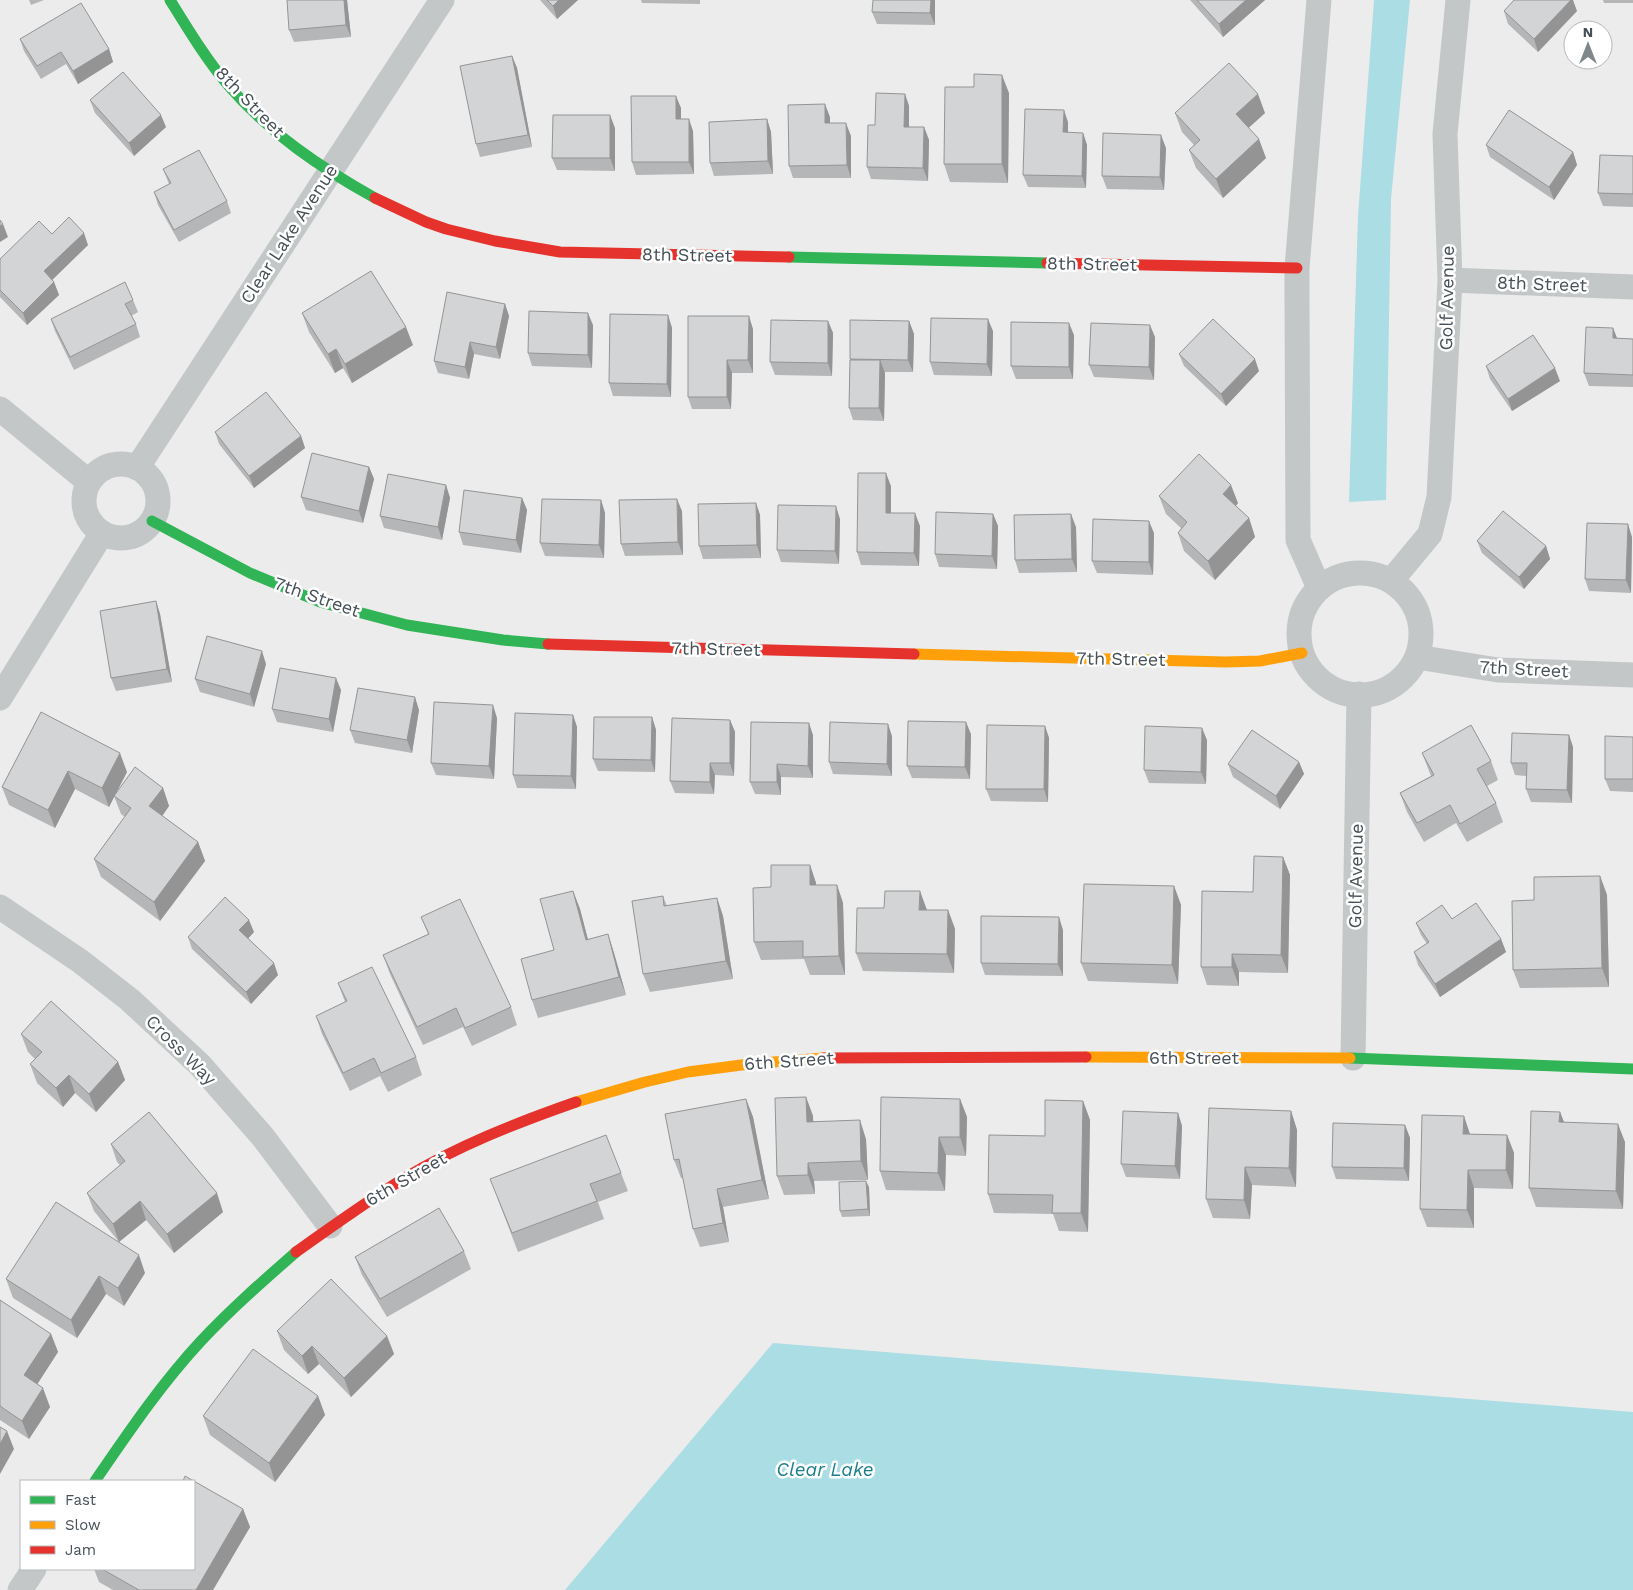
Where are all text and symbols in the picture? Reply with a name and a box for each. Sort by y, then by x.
north arrow [1563,20,1613,70]
text: N [1583,24,1593,40]
street label: 8th Street [212,62,290,142]
street label: Clear Lake Avenue [236,160,341,307]
street label: 8th Street [642,243,733,266]
street label: Golf Avenue [1435,245,1458,351]
street label: 8th Street [1047,252,1138,275]
street label: 8th Street [1497,271,1588,296]
street label: 7th Street [272,572,363,621]
street label: 7th Street [671,637,761,660]
street label: 7th Street [1076,647,1166,670]
street label: 7th Street [1479,656,1570,681]
street label: Golf Avenue [1344,823,1367,929]
street label: Cross Way [142,1010,221,1090]
street label: 6th Street [743,1047,835,1074]
street label: 6th Street [1149,1047,1239,1068]
street label: 6th Street [362,1147,450,1210]
water label: Clear Lake [776,1458,874,1481]
legend [20,1480,195,1570]
text: Fast [65,1491,97,1509]
text: Slow [65,1516,101,1534]
text: Jam [65,1541,96,1559]

